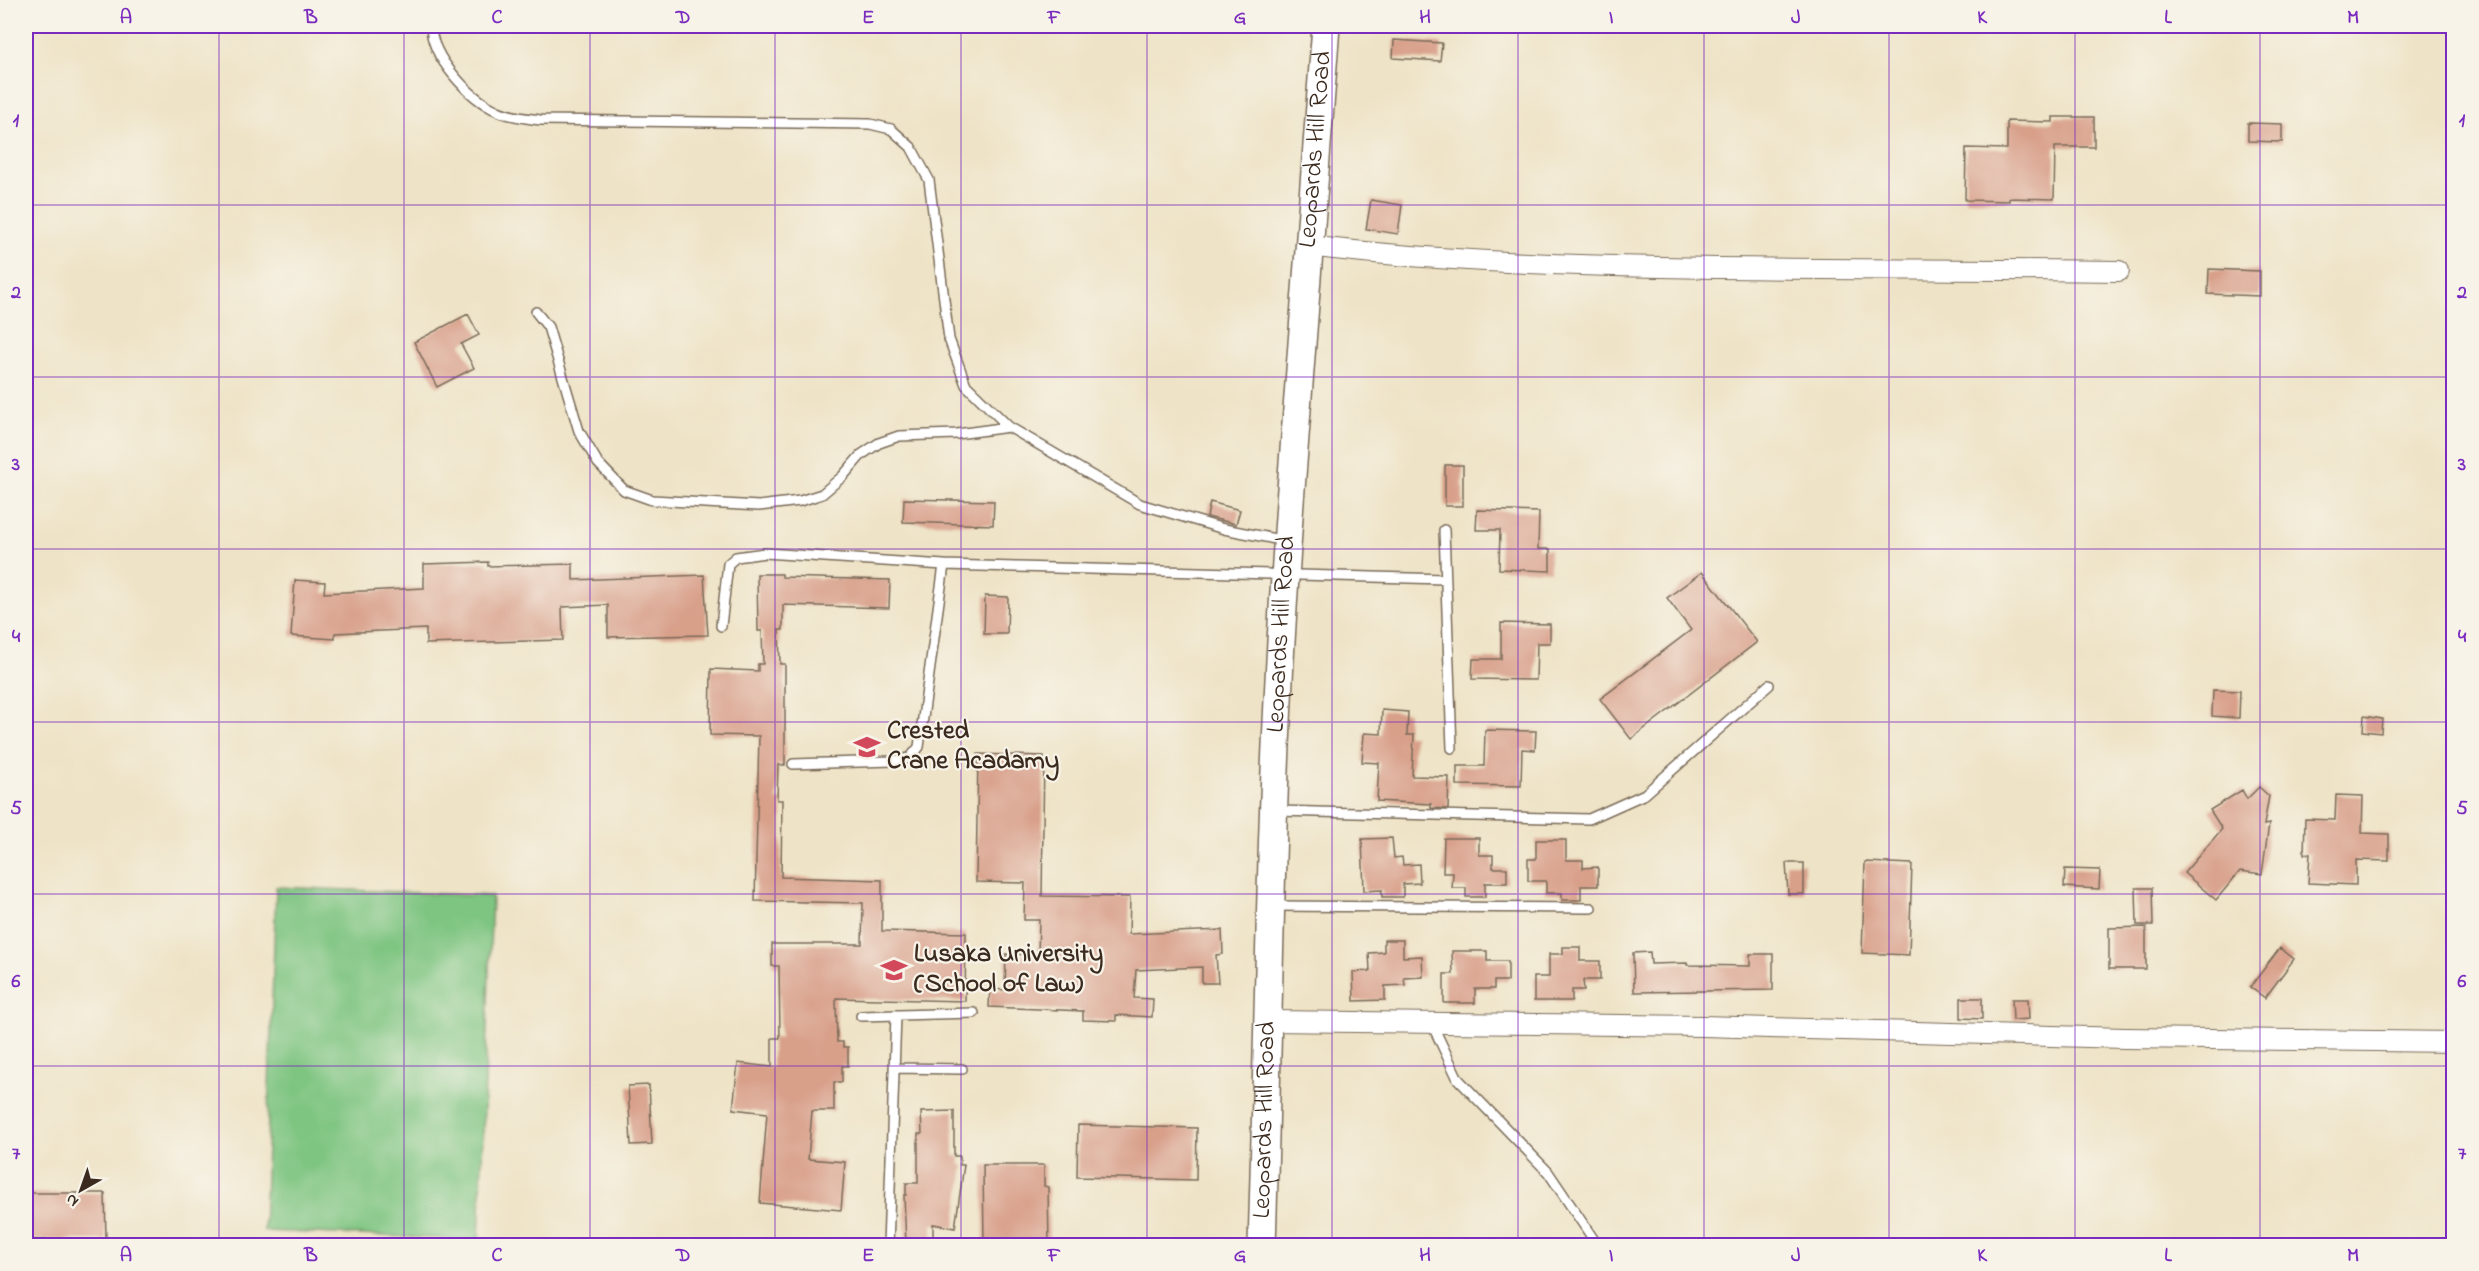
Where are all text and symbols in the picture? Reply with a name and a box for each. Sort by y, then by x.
text: A [120,4,132,33]
text: B [303,4,318,33]
text: C [492,4,503,33]
text: D [675,4,690,33]
text: E [862,4,874,33]
text: F [1047,4,1061,33]
text: G [1234,4,1247,33]
text: H [1419,4,1431,33]
text: I [1609,4,1614,33]
text: J [1791,4,1801,33]
text: K [1977,4,1988,33]
text: L [2164,4,2172,33]
text: M [2347,4,2359,33]
street label: Leopards Hill Road [1289,49,1343,249]
text: 1 [13,107,20,136]
text: 1 [2459,107,2466,136]
text: 2 [10,279,21,308]
text: 2 [2456,279,2467,308]
text: 3 [11,451,20,480]
text: 3 [2457,451,2466,480]
street label: Leopards Hill Road [1258,534,1307,734]
text: 4 [12,623,21,652]
text: 4 [2458,623,2467,652]
place label: Crested Crane Acadamy [887,713,1059,781]
school or university icon: Crested Crane Acadamy [852,732,882,762]
text: 5 [10,795,22,824]
text: 5 [2456,795,2468,824]
place label: Lusaka University (School of Law) [914,936,1103,1004]
school or university icon: Lusaka University (School of Law) [879,955,909,985]
text: 6 [12,968,21,997]
text: 6 [2458,968,2467,997]
street label: Leopards Hill Road [1244,1021,1287,1219]
text: 7 [12,1140,21,1169]
text: 7 [2458,1140,2467,1169]
north arrow [51,1160,111,1220]
text: N [61,1187,84,1213]
text: A [120,1242,132,1271]
text: B [303,1242,318,1271]
text: C [492,1242,503,1271]
text: D [675,1242,690,1271]
text: E [862,1242,874,1271]
text: F [1047,1242,1061,1271]
text: G [1234,1242,1247,1271]
text: H [1419,1242,1431,1271]
text: I [1609,1242,1614,1271]
text: J [1791,1242,1801,1271]
text: K [1977,1242,1988,1271]
text: L [2164,1242,2172,1271]
text: M [2347,1242,2359,1271]

